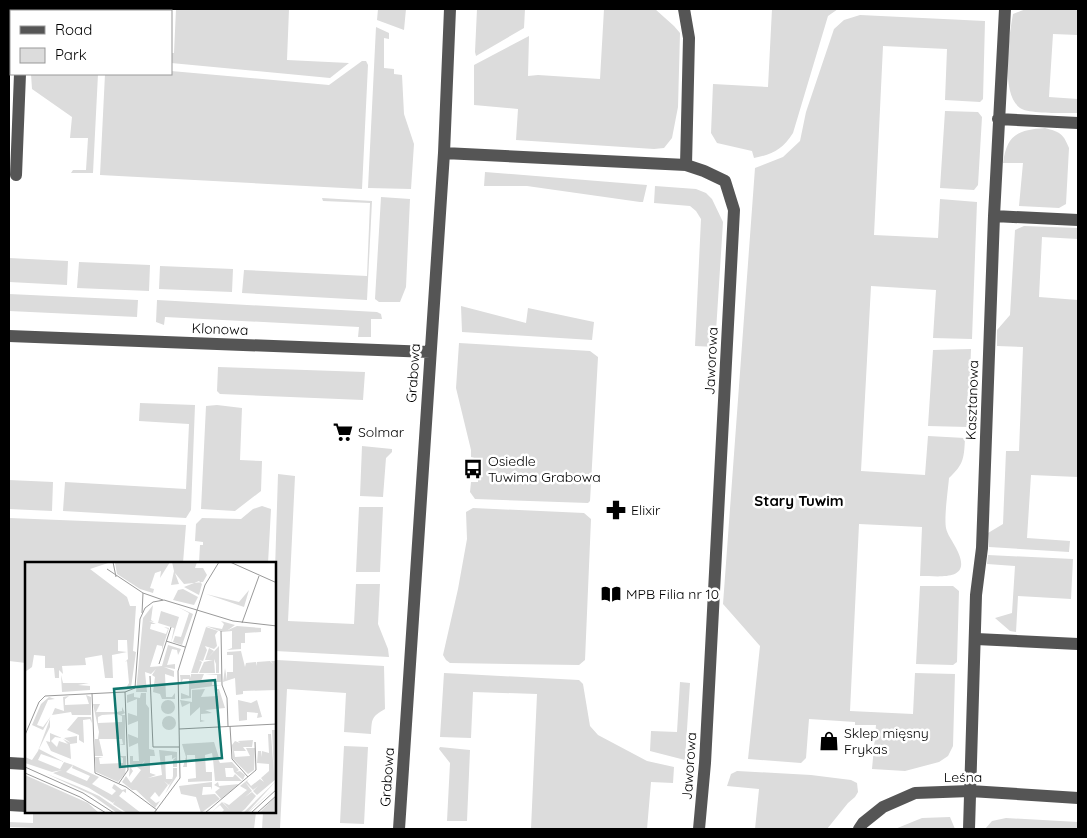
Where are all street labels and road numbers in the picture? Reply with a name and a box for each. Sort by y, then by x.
street label: Klonowa [191,319,249,339]
street label: Jaworowa [700,327,722,395]
street label: Grabowa [402,343,424,403]
street label: Kasztanowa [962,360,982,440]
street label: Jaworowa [678,731,700,801]
street label: Grabowa [376,747,398,807]
street label: Leśna [944,768,982,786]

